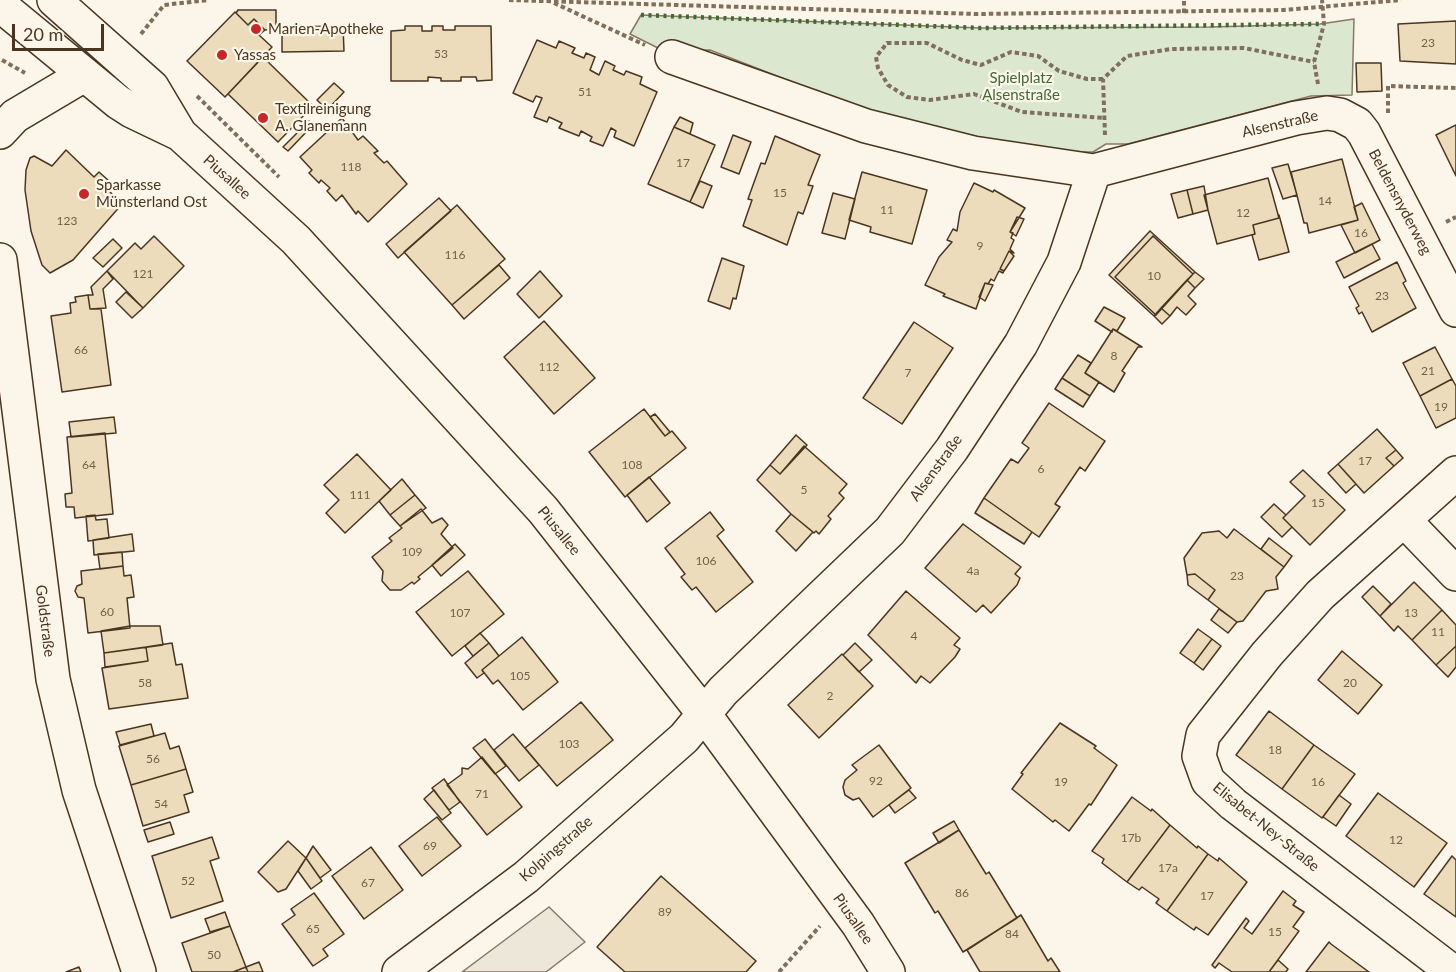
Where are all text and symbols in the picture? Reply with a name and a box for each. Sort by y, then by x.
scale bar [15,12,106,50]
place label: Marien-Apotheke [268,20,384,38]
marker: Marien-Apotheke [249,22,263,36]
text: 20 m [23,23,63,45]
house number: 23 [1421,36,1435,50]
place label: Yassas [234,46,276,64]
house number: 53 [434,47,448,61]
marker: Yassas [215,48,229,62]
park label: Spielplatz Alsenstraße [982,69,1060,104]
house number: 51 [578,85,592,99]
place label: Textilreinigung A. Glanemann [275,100,371,135]
street label: Alsenstraße [1240,106,1320,142]
marker: Textilreinigung A. Glanemann [256,111,270,125]
street label: Beldensnyderweg [1365,146,1435,258]
street label: Piusallee [200,151,254,203]
house number: 17 [676,156,690,170]
house number: 118 [341,160,361,174]
place label: Sparkasse Münsterland Ost [96,176,207,211]
house number: 15 [773,186,787,200]
marker: Sparkasse Münsterland Ost [77,187,91,201]
house number: 14 [1318,194,1332,208]
house number: 11 [880,203,894,217]
house number: 12 [1236,206,1250,220]
house number: 123 [57,214,77,228]
house number: 16 [1354,226,1368,240]
house number: 9 [977,239,983,253]
house number: 116 [445,248,465,262]
house number: 121 [133,267,153,281]
house number: 10 [1147,269,1161,283]
house number: 23 [1375,289,1389,303]
house number: 66 [74,343,88,357]
house number: 8 [1111,349,1117,363]
house number: 112 [539,360,559,374]
house number: 21 [1421,364,1435,378]
house number: 7 [905,366,911,380]
house number: 19 [1434,400,1448,414]
street label: Alsenstraße [906,431,966,505]
house number: 17 [1358,454,1372,468]
house number: 64 [82,458,96,472]
house number: 108 [622,458,642,472]
house number: 6 [1038,462,1044,476]
house number: 5 [801,483,807,497]
house number: 111 [350,488,370,502]
house number: 15 [1311,496,1325,510]
street label: Piusallee [534,503,584,559]
house number: 109 [402,545,422,559]
house number: 106 [696,554,716,568]
house number: 4a [967,564,979,578]
house number: 23 [1230,569,1244,583]
street label: Goldstraße [32,584,58,658]
house number: 60 [100,605,114,619]
house number: 107 [450,606,470,620]
house number: 13 [1404,606,1418,620]
house number: 11 [1431,625,1445,639]
house number: 4 [911,629,917,643]
house number: 105 [510,669,530,683]
house number: 58 [138,676,152,690]
house number: 20 [1343,676,1357,690]
house number: 2 [827,689,833,703]
house number: 103 [559,737,579,751]
house number: 18 [1268,743,1282,757]
house number: 56 [146,752,160,766]
house number: 92 [869,774,883,788]
house number: 19 [1054,775,1068,789]
house number: 16 [1311,775,1325,789]
street label: Elisabet-Ney-Straße [1209,779,1323,875]
house number: 71 [475,787,489,801]
house number: 54 [154,797,168,811]
street label: Kolpingstraße [516,812,596,886]
house number: 17b [1121,831,1141,845]
house number: 12 [1389,833,1403,847]
house number: 69 [423,839,437,853]
house number: 17a [1158,861,1178,875]
house number: 52 [181,874,195,888]
house number: 67 [361,876,375,890]
house number: 86 [955,886,969,900]
house number: 17 [1200,889,1214,903]
street label: Piusallee [829,890,877,948]
house number: 89 [658,905,672,919]
house number: 65 [306,922,320,936]
house number: 15 [1268,925,1282,939]
house number: 84 [1005,927,1019,941]
house number: 50 [207,948,221,962]

